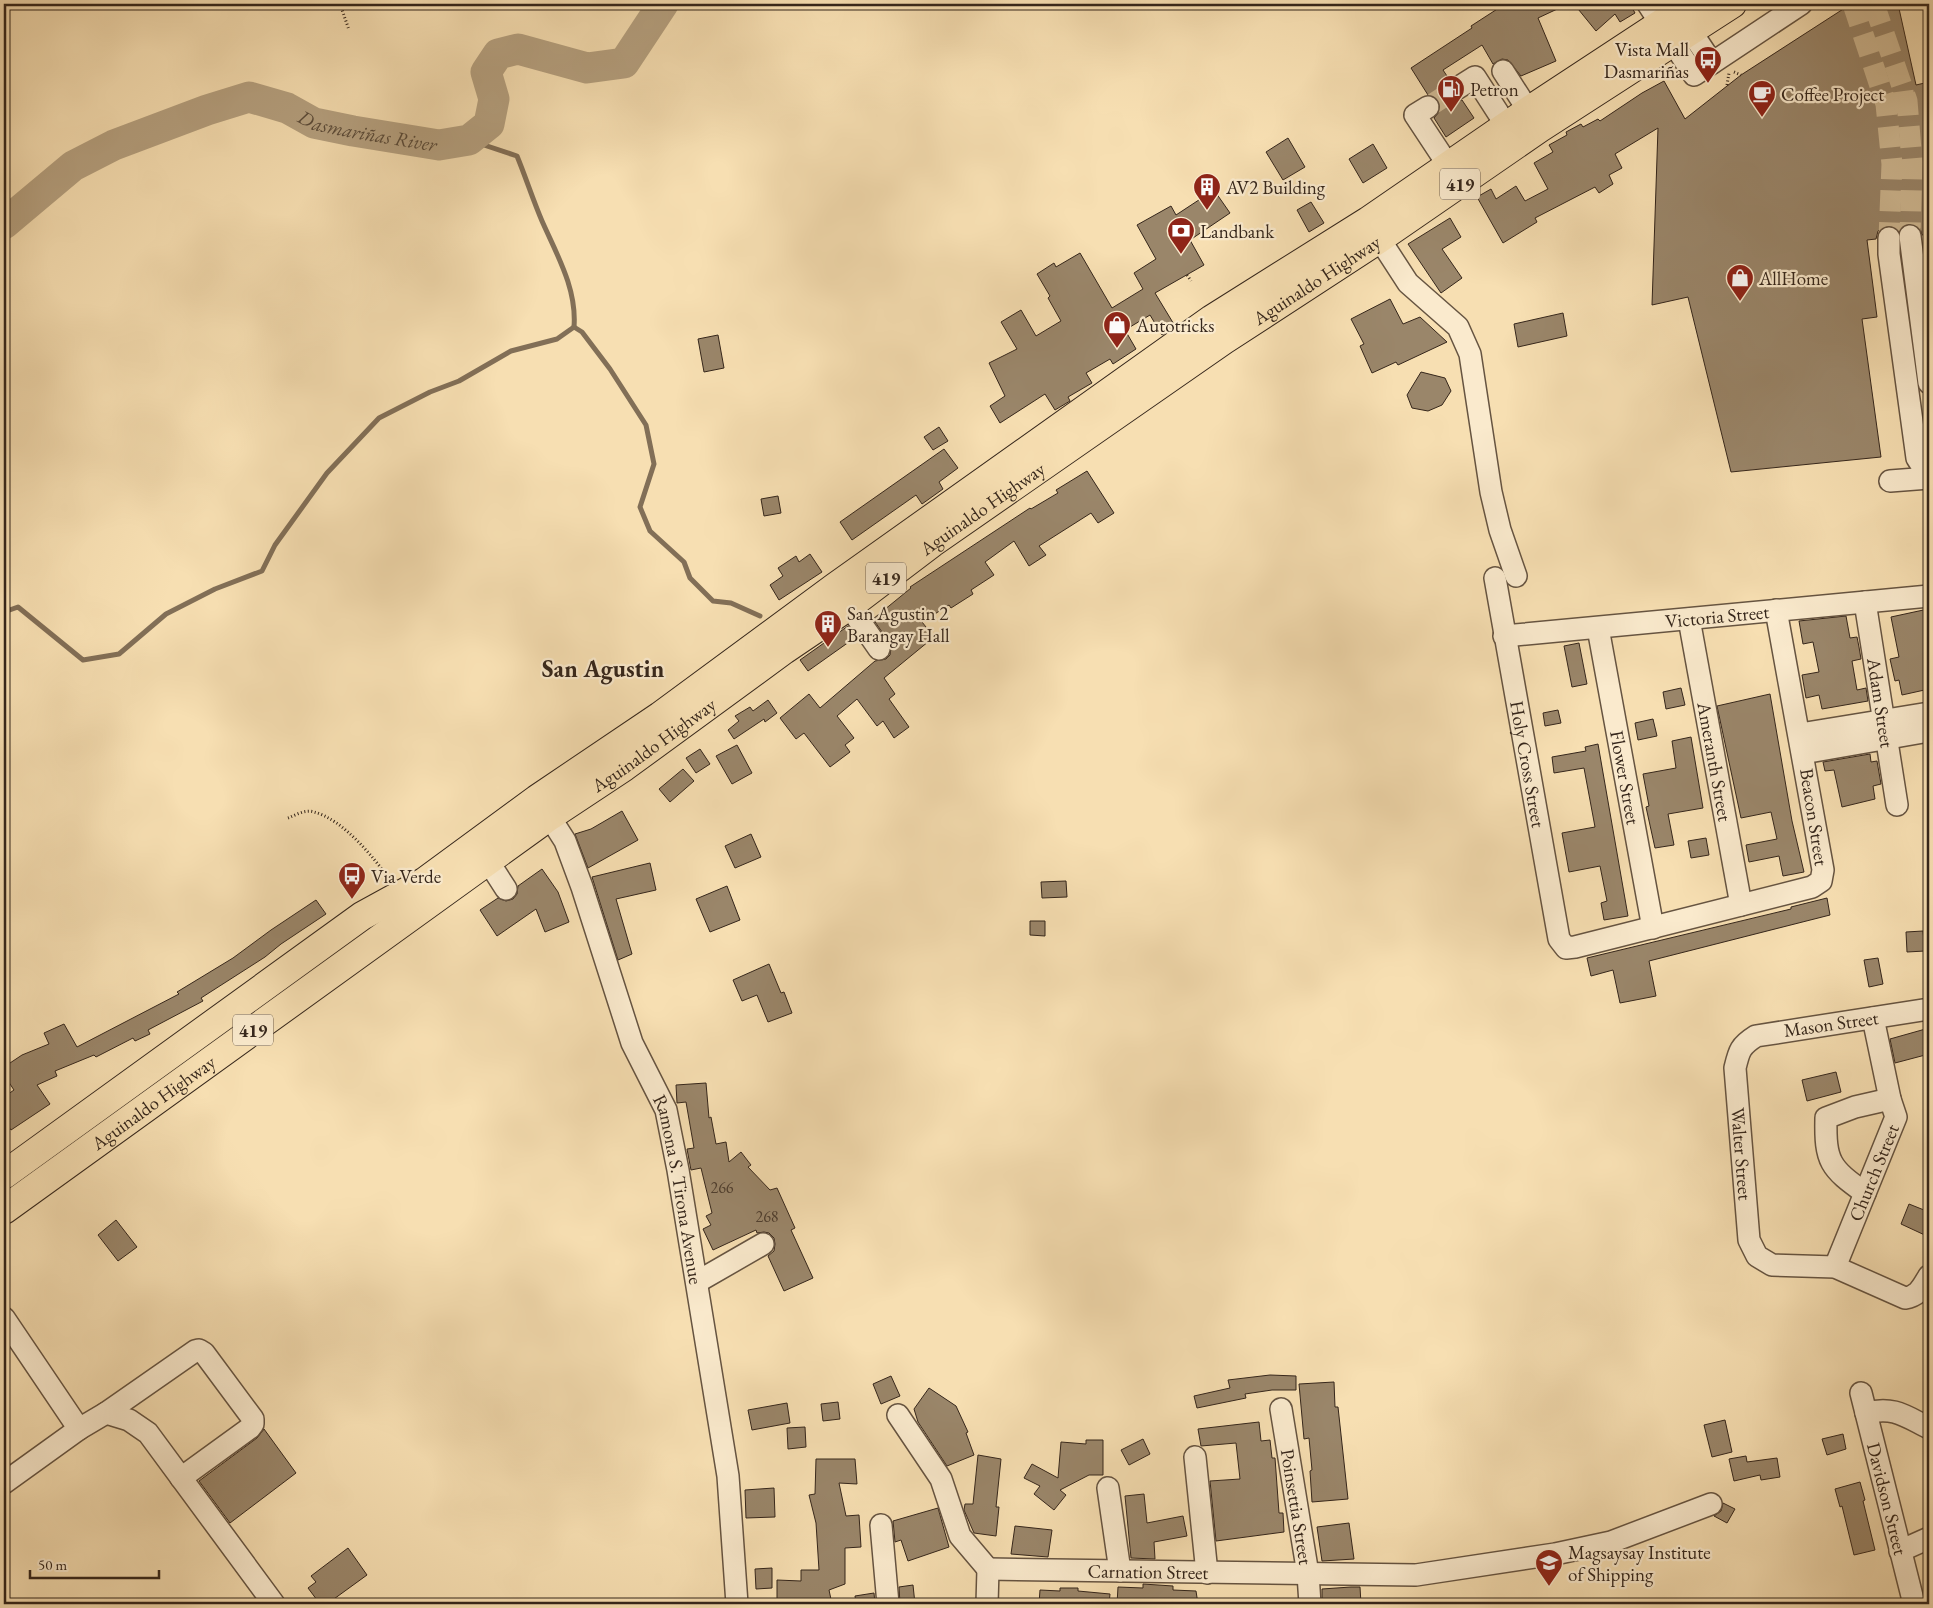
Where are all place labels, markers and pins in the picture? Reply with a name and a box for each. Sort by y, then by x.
place label: Vista Mall Dasmariñas [1604,37,1689,84]
bus stop icon: Vista Mall Dasmariñas [1693,45,1723,84]
fuel station icon: Petron [1436,74,1466,113]
place label: Petron [1470,77,1519,102]
cafe icon: Coffee Project [1747,79,1777,118]
place label: Coffee Project [1781,82,1884,107]
building icon: AV2 Building [1192,172,1222,211]
place label: AV2 Building [1225,175,1326,200]
bank icon: Landbank [1166,216,1196,255]
place label: Landbank [1200,219,1275,244]
shop icon: AllHome [1725,263,1755,302]
place label: AllHome [1758,266,1828,291]
shop icon: Autotricks [1102,310,1132,349]
place label: Autotricks [1135,313,1214,338]
place label: San Agustin 2 Barangay Hall [847,601,950,648]
building icon: San Agustin 2 Barangay Hall [813,609,843,648]
bus stop icon: Via Verde [337,861,367,900]
place label: Via Verde [371,864,441,889]
place label: Magsaysay Institute of Shipping [1568,1540,1711,1587]
school or university icon: Magsaysay Institute of Shipping [1534,1548,1564,1587]

